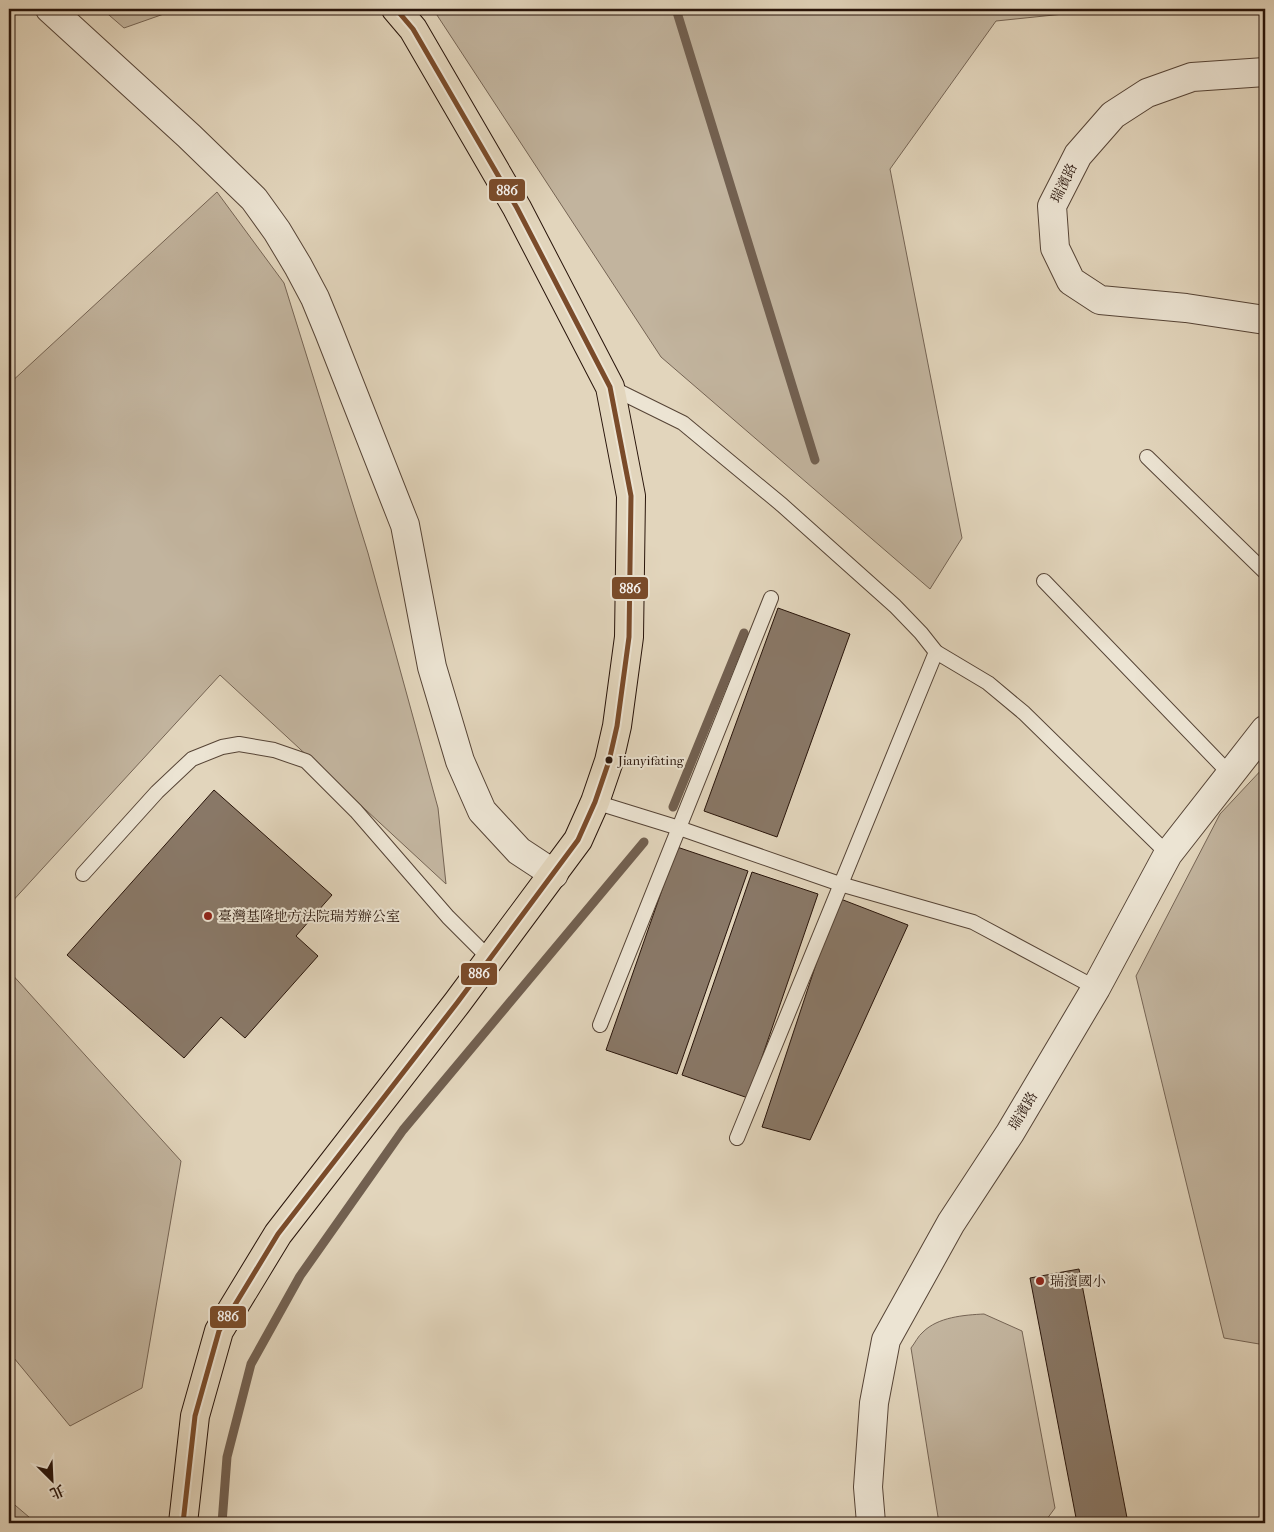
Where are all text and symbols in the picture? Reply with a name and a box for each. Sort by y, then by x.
street label: 瑞濱路 [1047,160,1081,206]
line badge: 886 [488,178,526,202]
text: 886 [496,182,518,199]
line badge: 886 [611,576,649,600]
text: 886 [619,580,641,597]
place label: Jianyifating [617,753,685,768]
marker: Jianyifating [604,755,614,765]
place label: 臺灣基隆地方法院瑞芳辦公室 [218,908,400,925]
marker: 臺灣基隆地方法院瑞芳辦公室 [202,910,214,922]
line badge: 886 [460,962,498,986]
text: 886 [468,965,490,982]
street label: 瑞濱路 [1005,1089,1041,1133]
place label: 瑞濱國小 [1050,1273,1106,1290]
marker: 瑞濱國小 [1034,1275,1046,1287]
line badge: 886 [209,1305,247,1329]
text: 886 [217,1308,239,1325]
north arrow [28,1454,78,1504]
text: 北 [47,1481,67,1502]

